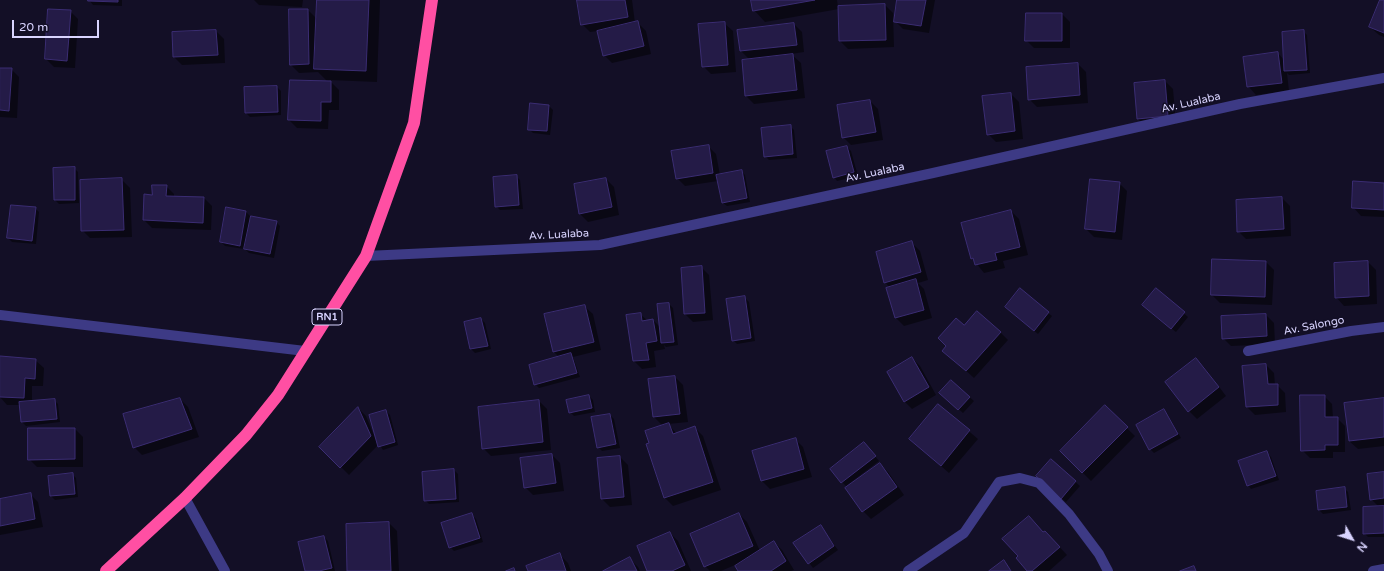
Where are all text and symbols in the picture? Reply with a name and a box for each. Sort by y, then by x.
scale bar [14,12,101,38]
text: 20 m [19,20,48,34]
street label: Av. Lualaba [1160,90,1222,116]
street label: Av. Lualaba [844,160,906,186]
street label: Av. Lualaba [529,227,589,243]
road number: RN1 [312,309,342,325]
street label: Av. Salongo [1282,314,1346,338]
north arrow [1332,519,1372,559]
text: N [1354,539,1370,554]

